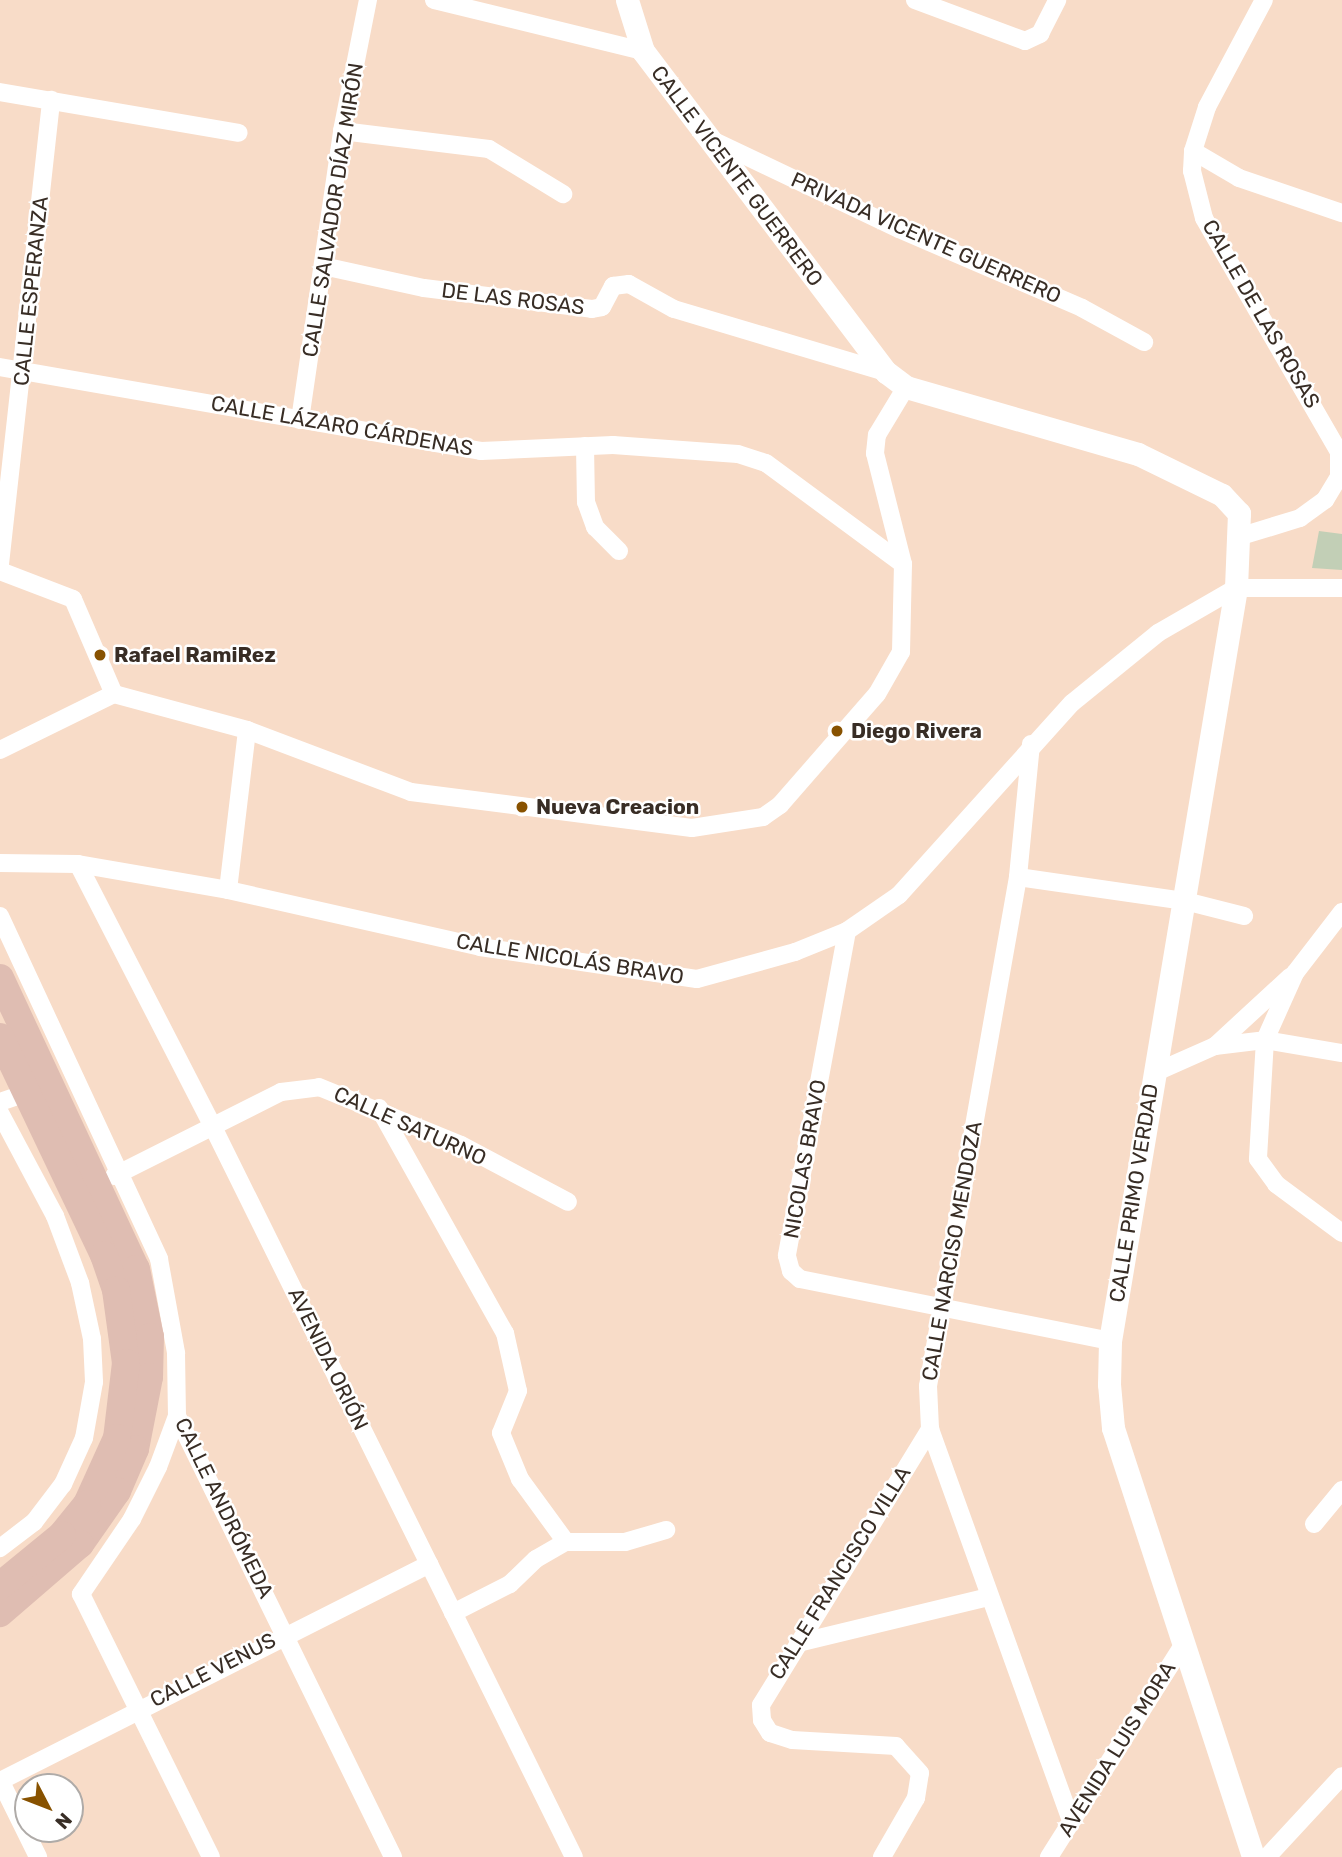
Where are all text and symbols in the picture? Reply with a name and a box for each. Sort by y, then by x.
street label: CALLE SALVADOR DÍAZ MIRÓN [297,61,369,359]
street label: CALLE VICENTE GUERRERO [646,61,828,291]
street label: PRIVADA VICENTE GUERRERO [787,167,1065,309]
street label: CALLE ESPERANZA [9,195,53,387]
street label: CALLE DE LAS ROSAS [1197,215,1325,413]
street label: DE LAS ROSAS [440,278,586,320]
street label: CALLE LÁZARO CÁRDENAS [209,391,475,461]
place label: Rafael RamiRez [114,642,276,668]
marker: Rafael RamiRez [92,647,108,663]
place label: Diego Rivera [851,718,982,744]
marker: Diego Rivera [829,723,845,739]
place label: Nueva Creacion [536,794,699,820]
marker: Nueva Creacion [514,799,530,815]
street label: CALLE NICOLÁS BRAVO [454,929,686,989]
street label: NICOLAS BRAVO [779,1078,831,1240]
street label: CALLE SATURNO [330,1081,490,1171]
street label: CALLE PRIMO VERDAD [1104,1082,1164,1304]
street label: CALLE NARCISO MENDOZA [917,1119,987,1383]
street label: AVENIDA ORIÓN [283,1283,373,1435]
street label: CALLE ANDRÓMEDA [169,1413,279,1603]
street label: CALLE FRANCISCO VILLA [764,1461,916,1685]
street label: CALLE VENUS [146,1627,280,1713]
street label: AVENIDA LUIS MORA [1053,1657,1181,1841]
north arrow [14,1773,84,1843]
text: N [50,1808,77,1834]

